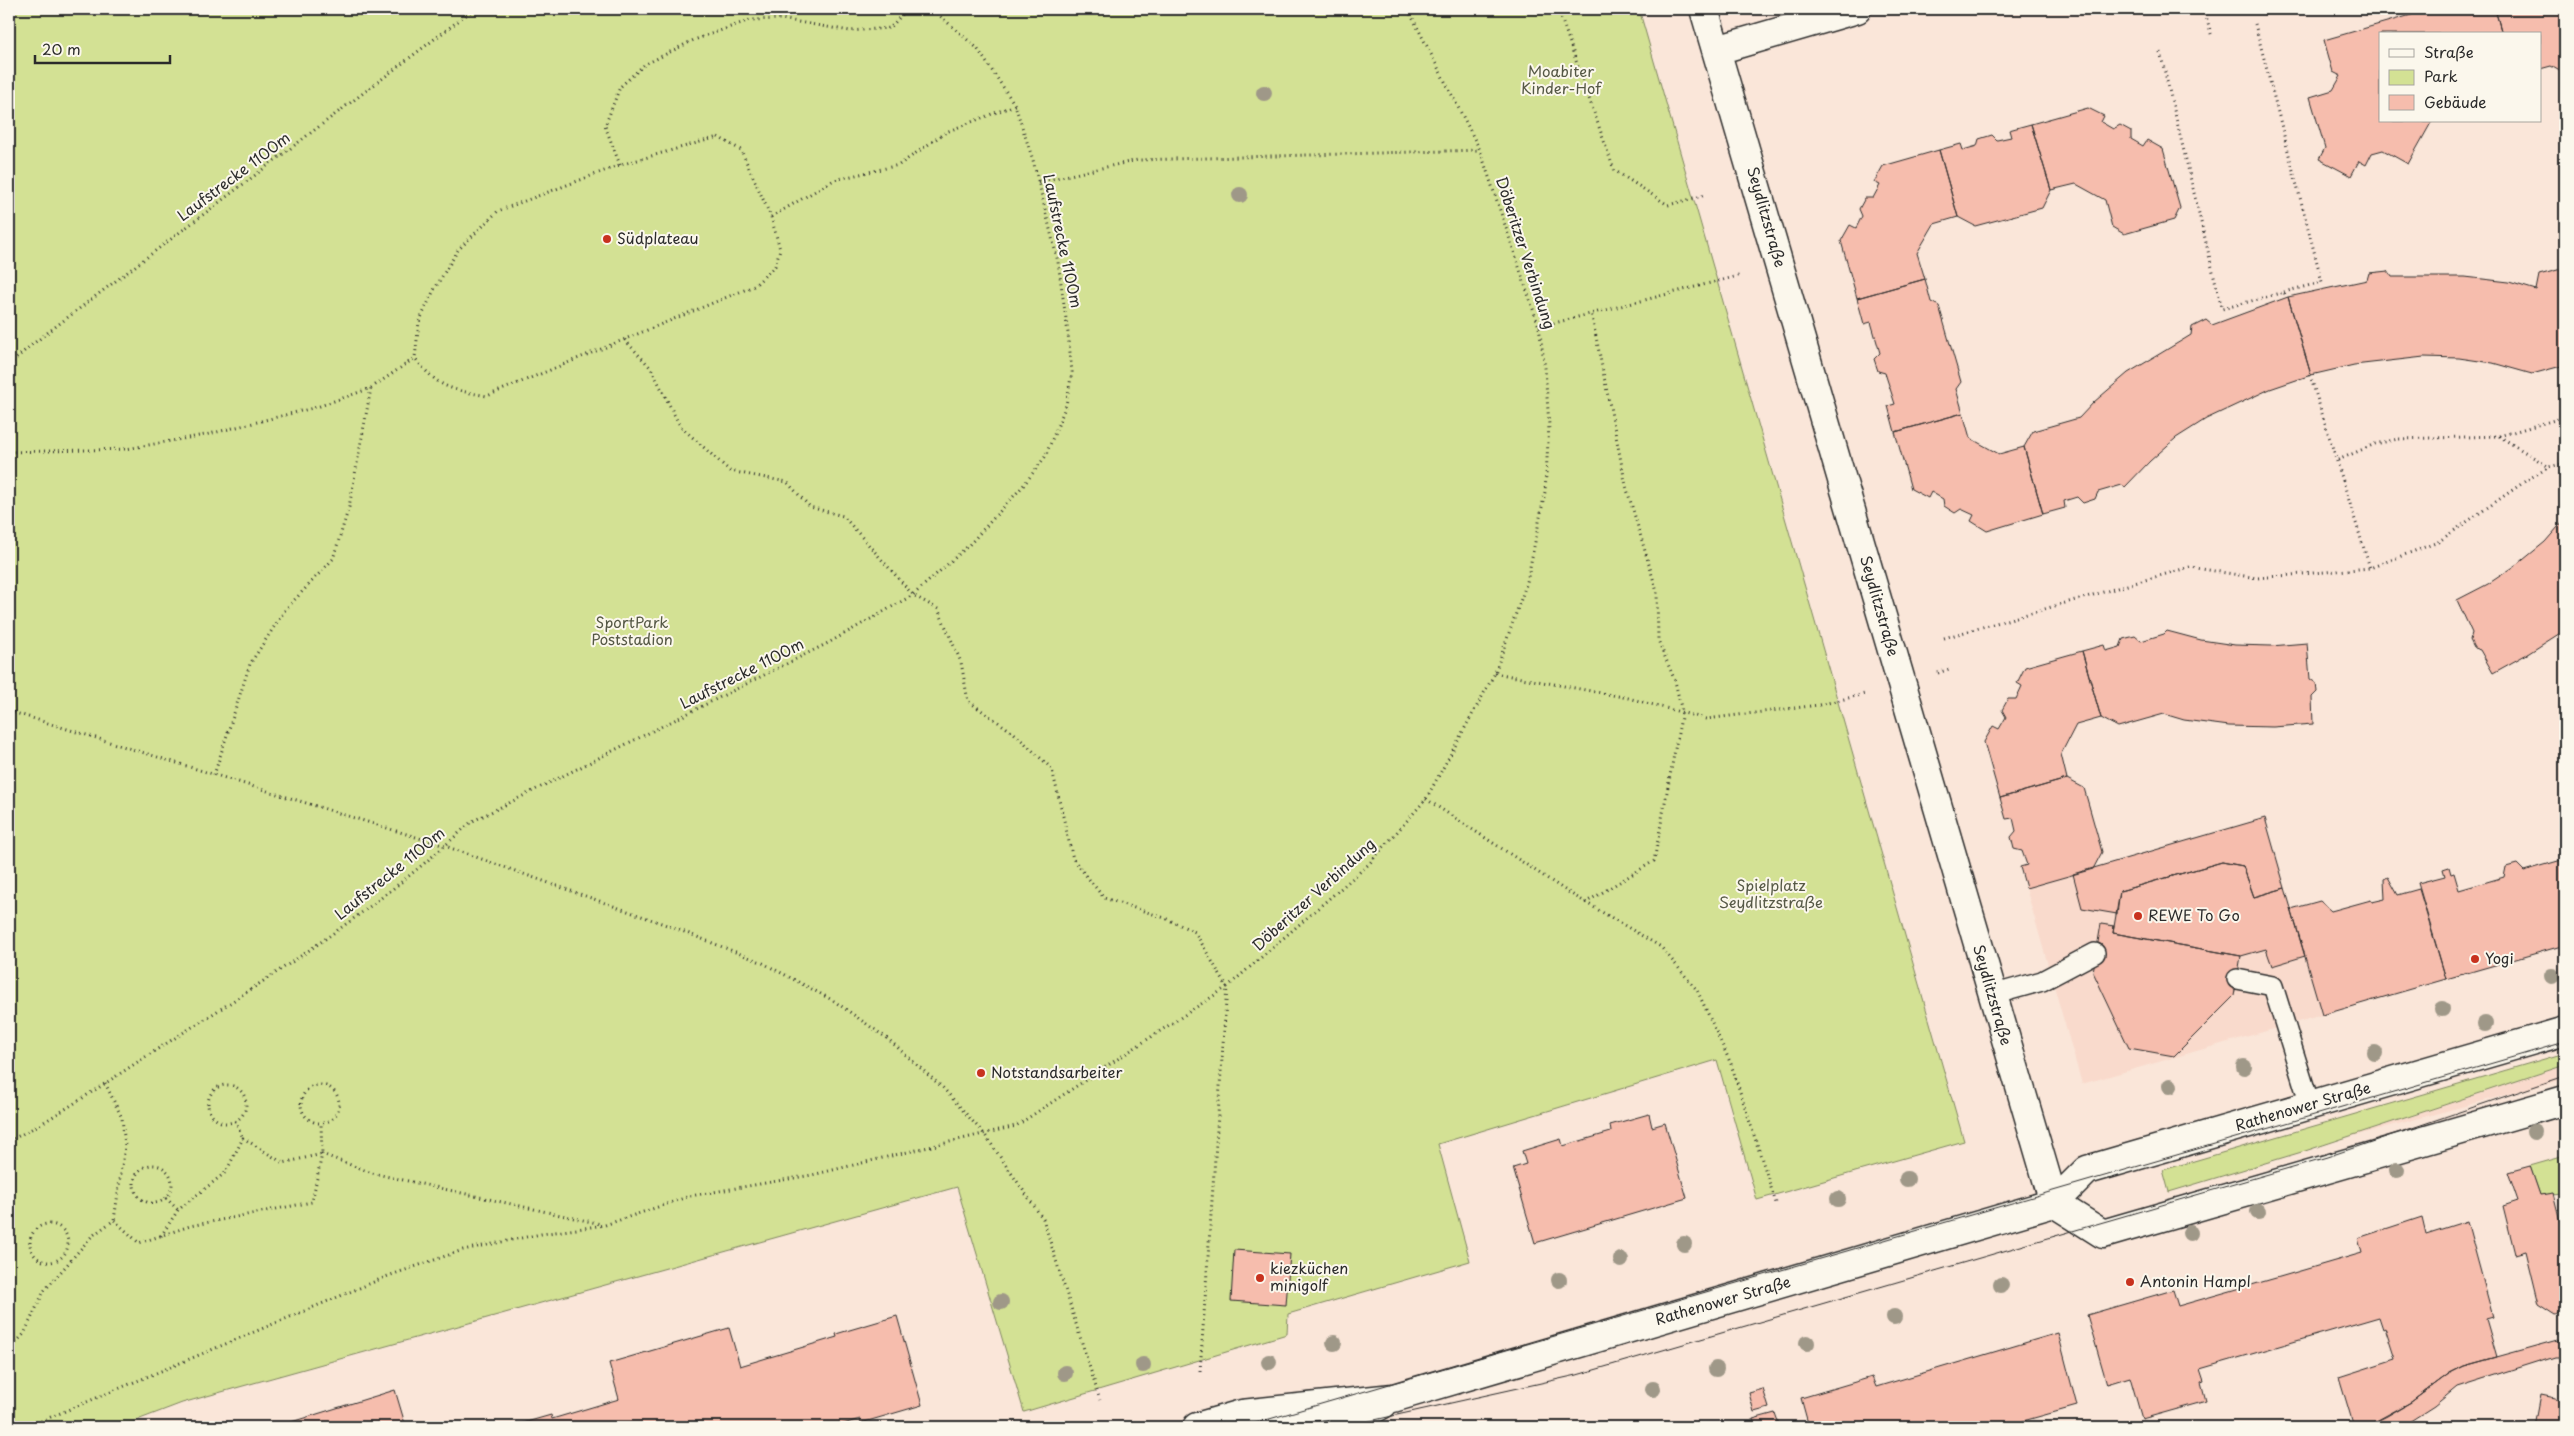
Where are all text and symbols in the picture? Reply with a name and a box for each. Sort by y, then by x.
scale bar [35,32,170,64]
legend [2379,32,2542,122]
text: 20 m [42,37,81,60]
text: Straße [2424,40,2474,63]
park label: Moabiter Kinder-Hof [1521,59,1602,99]
text: Park [2424,64,2458,87]
text: Gebäude [2424,90,2486,113]
street label: Laufstrecke 1100m [172,126,295,226]
street label: Seydlitzstraße [1742,163,1793,270]
street label: Laufstrecke 1100m [1038,172,1089,310]
street label: Döberitzer Verbindung [1491,173,1562,332]
place label: Südplateau [617,226,699,249]
marker: Südplateau [601,233,613,245]
street label: Seydlitzstraße [1855,552,1906,659]
park label: SportPark Poststadion [591,610,673,650]
street label: Laufstrecke 1100m [675,631,807,714]
street label: Laufstrecke 1100m [329,821,449,925]
street label: Döberitzer Verbindung [1246,832,1380,956]
park label: Spielplatz Seydlitzstraße [1719,873,1823,913]
place label: REWE To Go [2148,903,2240,926]
marker: REWE To Go [2132,910,2144,922]
street label: Seydlitzstraße [1968,941,2019,1048]
place label: Yogi [2485,946,2514,969]
marker: Yogi [2469,953,2481,965]
place label: Notstandsarbeiter [991,1060,1122,1083]
marker: Notstandsarbeiter [975,1067,987,1079]
street label: Rathenower Straße [2232,1075,2373,1136]
place label: kiezküchen minigolf [1270,1256,1348,1296]
street label: Rathenower Straße [1652,1269,1793,1330]
place label: Antonin Hampl [2140,1269,2251,1292]
marker: kiezküchen minigolf [1254,1272,1266,1284]
marker: Antonin Hampl [2124,1276,2136,1288]

